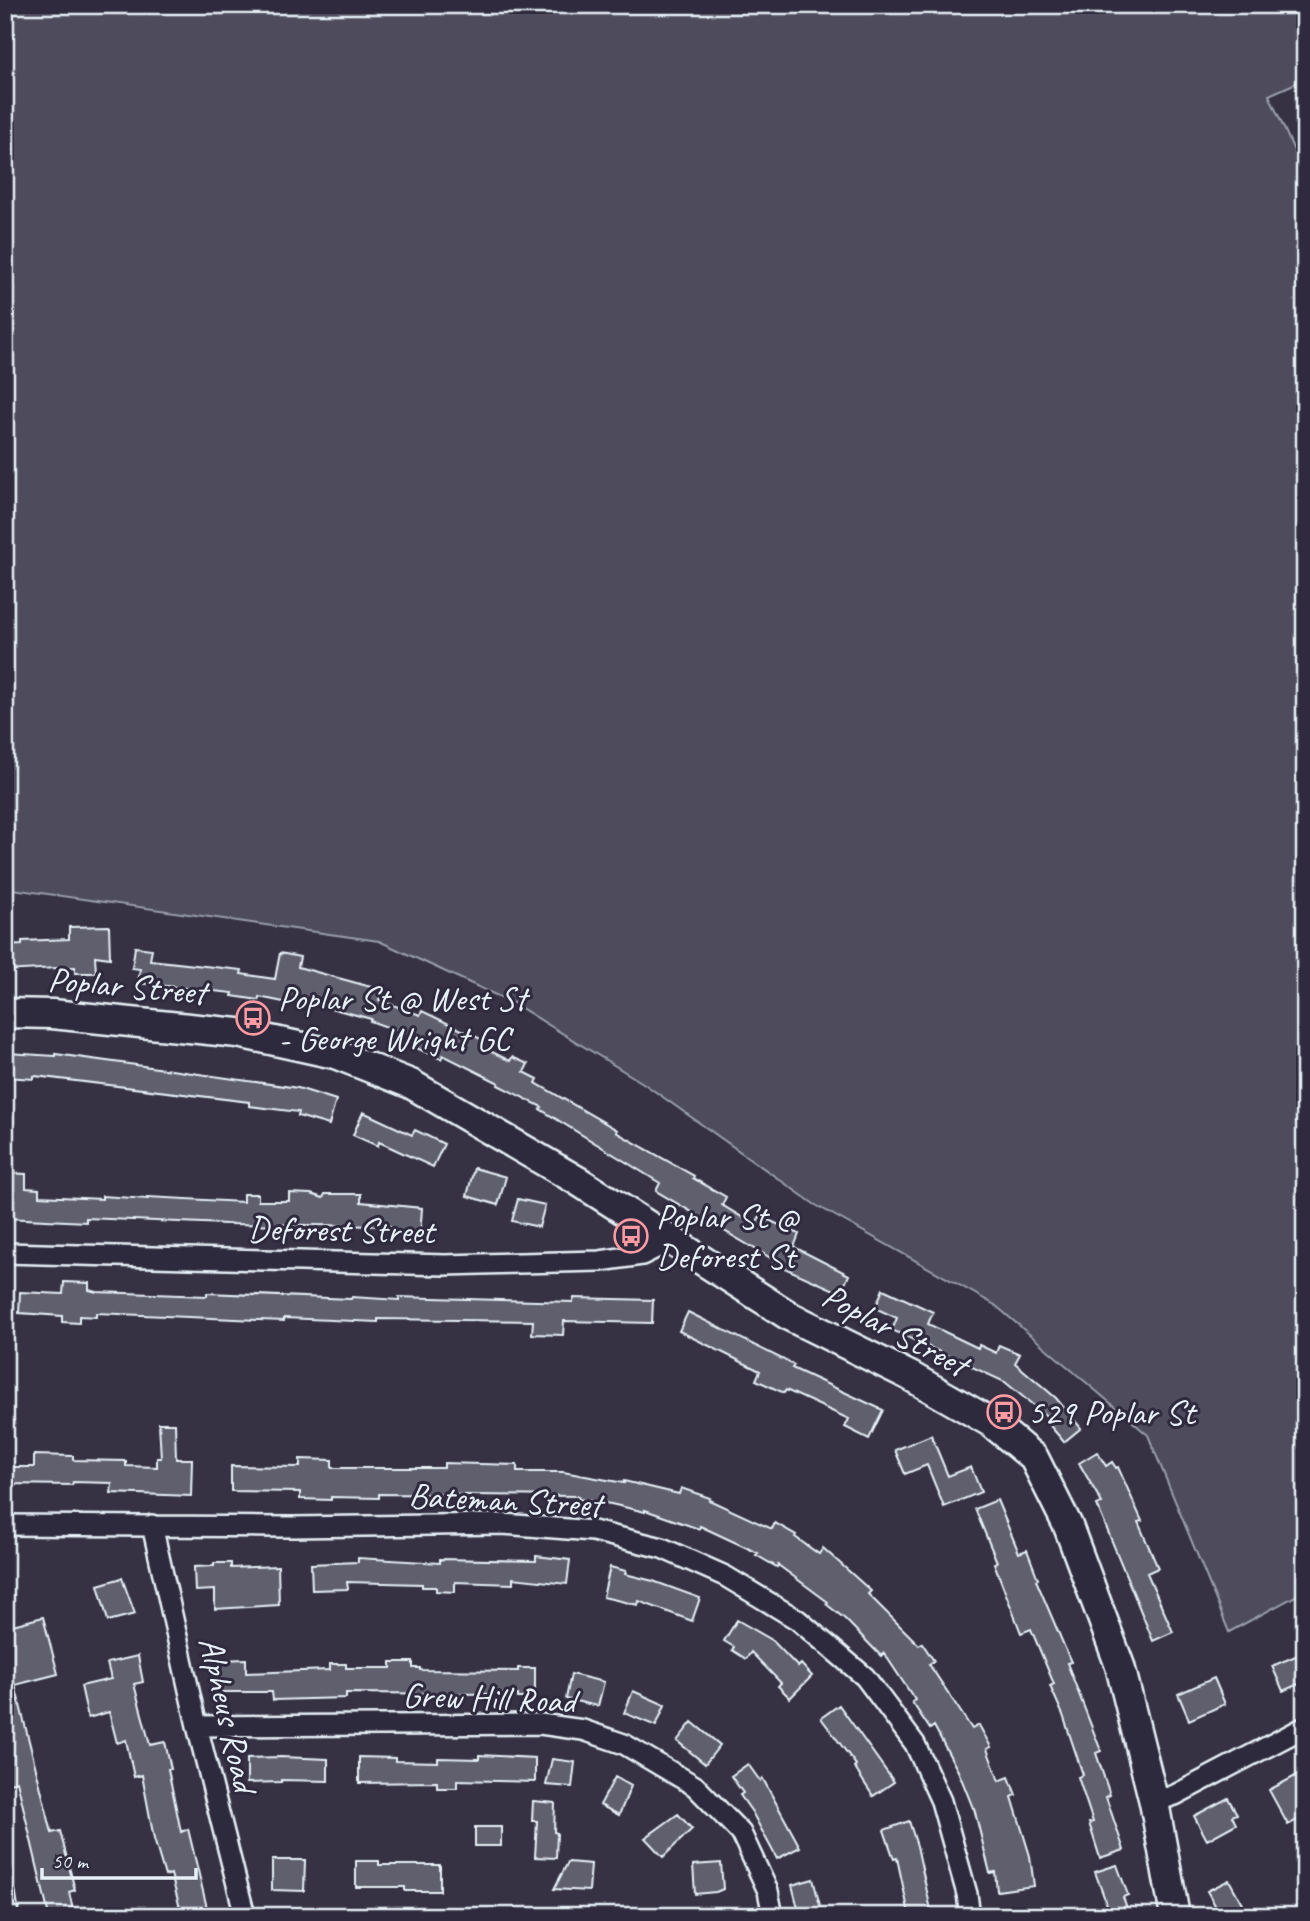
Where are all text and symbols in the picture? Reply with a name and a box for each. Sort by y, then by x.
street label: Poplar Street [46,957,212,1016]
place label: Poplar St @ West St - George Wright GC [278,976,530,1061]
bus stop icon: Poplar St @ West St - George Wright GC [234,999,272,1037]
place label: Poplar St @ Deforest St [656,1194,801,1279]
street label: Deforest Street [248,1206,438,1254]
bus stop icon: Poplar St @ Deforest St [612,1217,650,1255]
street label: Poplar Street [815,1273,979,1389]
place label: 529 Poplar St [1028,1390,1198,1435]
bus stop icon: 529 Poplar St [985,1393,1023,1431]
street label: Bateman Street [408,1472,607,1528]
street label: Alpheus Road [188,1632,269,1801]
street label: Grew Hill Road [402,1673,581,1724]
scale bar [42,1837,196,1881]
text: 50 m [52,1848,90,1874]

